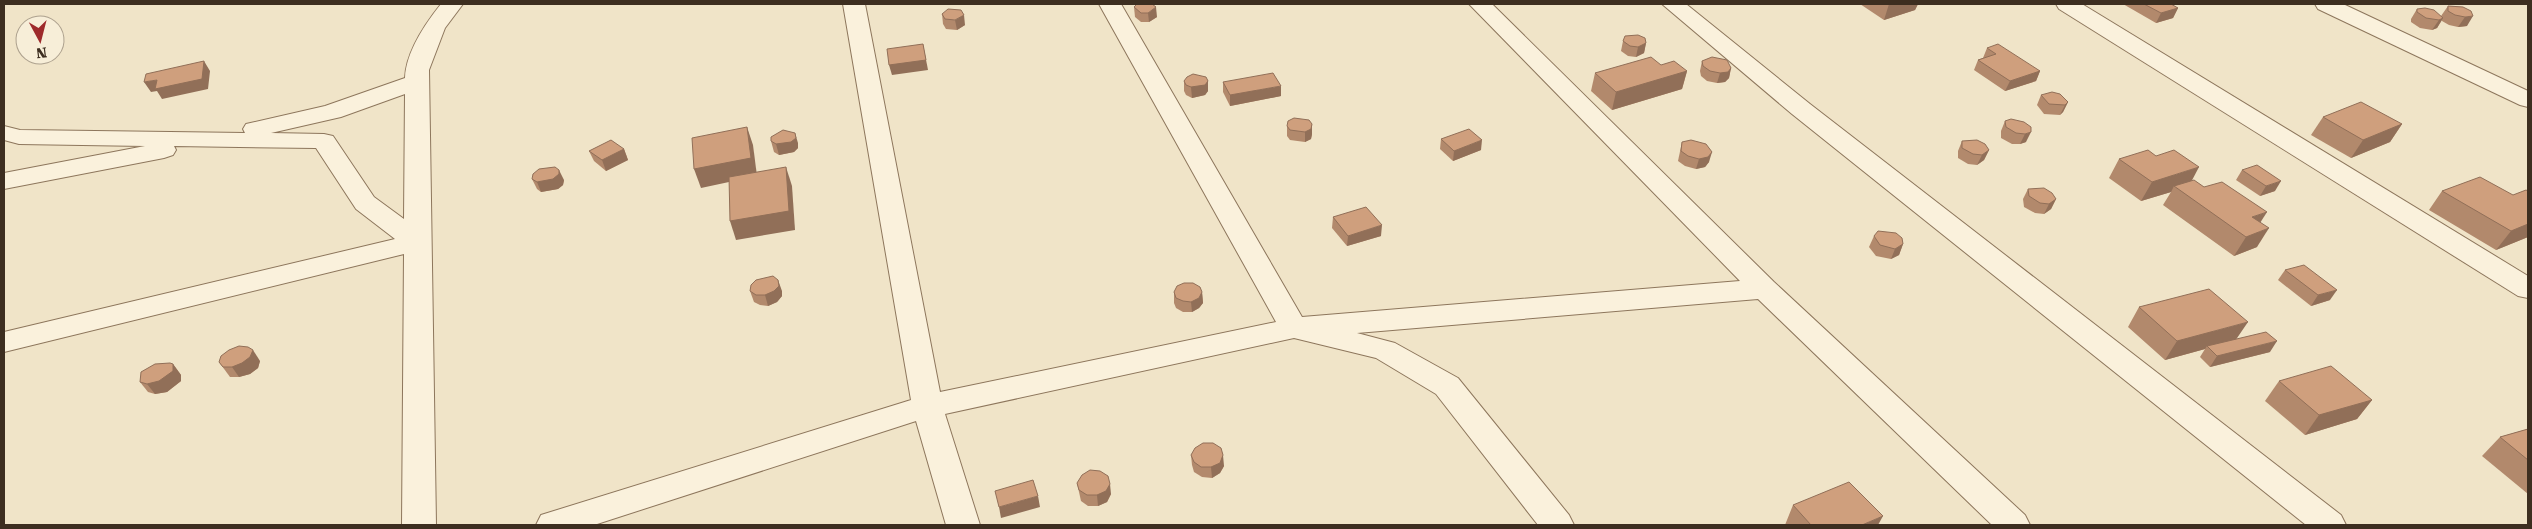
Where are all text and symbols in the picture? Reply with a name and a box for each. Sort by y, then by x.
north arrow [15,15,65,65]
text: N [35,44,48,62]

